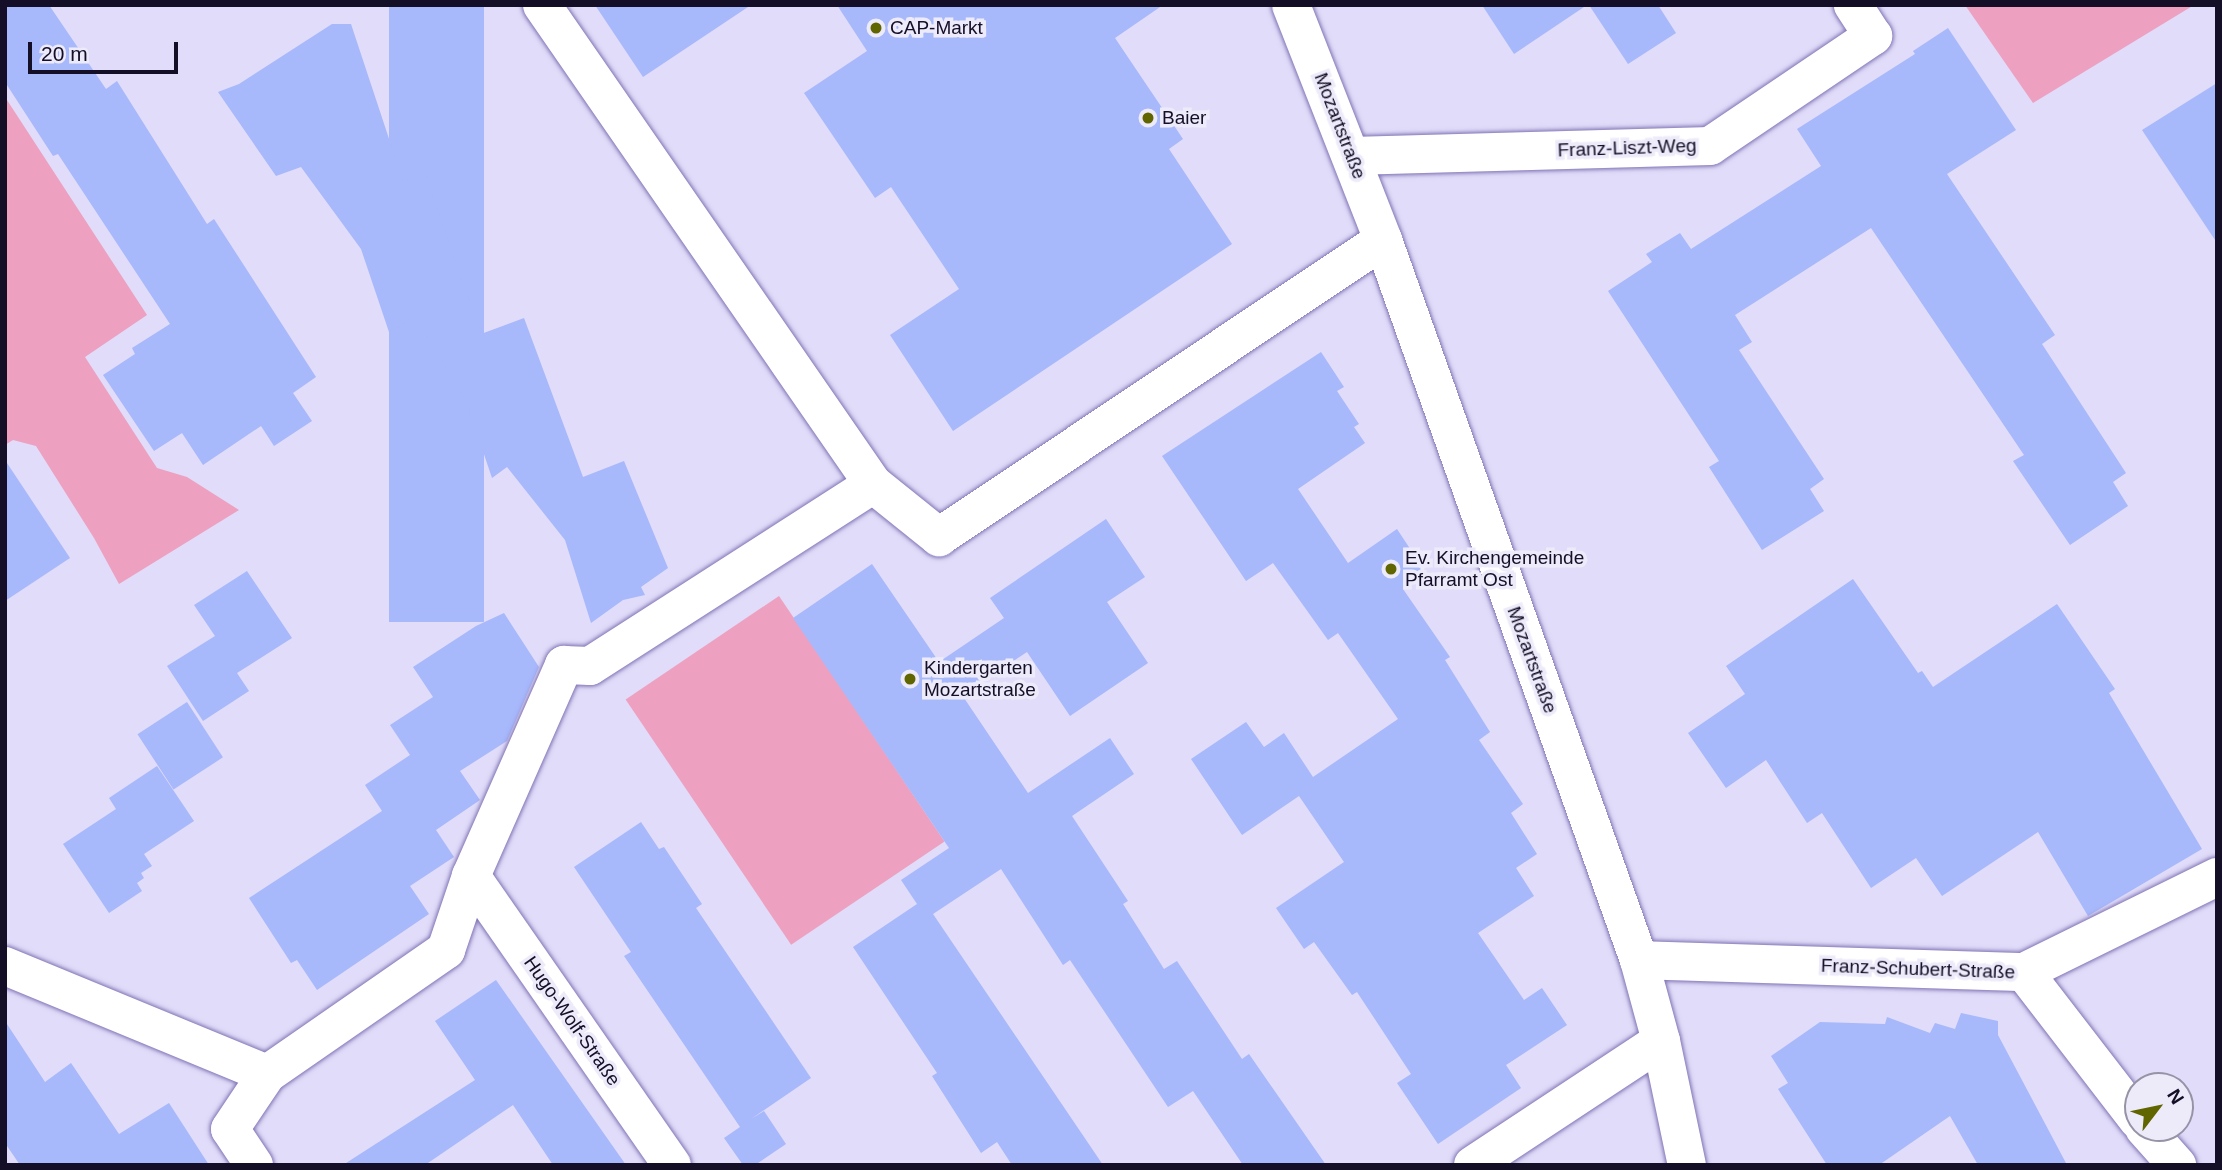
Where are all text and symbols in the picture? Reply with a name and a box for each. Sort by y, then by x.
place label: CAP-Markt [890,17,983,39]
marker: CAP-Markt [868,20,884,36]
scale bar [32,28,182,72]
text: 20 m [41,42,88,65]
street label: Mozartstraße [1309,70,1371,182]
place label: Baier [1162,107,1206,129]
marker: Baier [1140,110,1156,126]
street label: Franz-Liszt-Weg [1557,134,1697,162]
place label: Ev. Kirchengemeinde Pfarramt Ost [1405,547,1584,591]
marker: Ev. Kirchengemeinde Pfarramt Ost [1383,561,1399,577]
street label: Mozartstraße [1502,604,1562,716]
place label: Kindergarten Mozartstraße [924,657,1036,701]
marker: Kindergarten Mozartstraße [902,671,918,687]
street label: Hugo-Wolf-Straße [519,952,625,1090]
street label: Franz-Schubert-Straße [1821,954,2015,984]
north arrow [2124,1072,2194,1142]
text: N [2163,1085,2188,1108]

